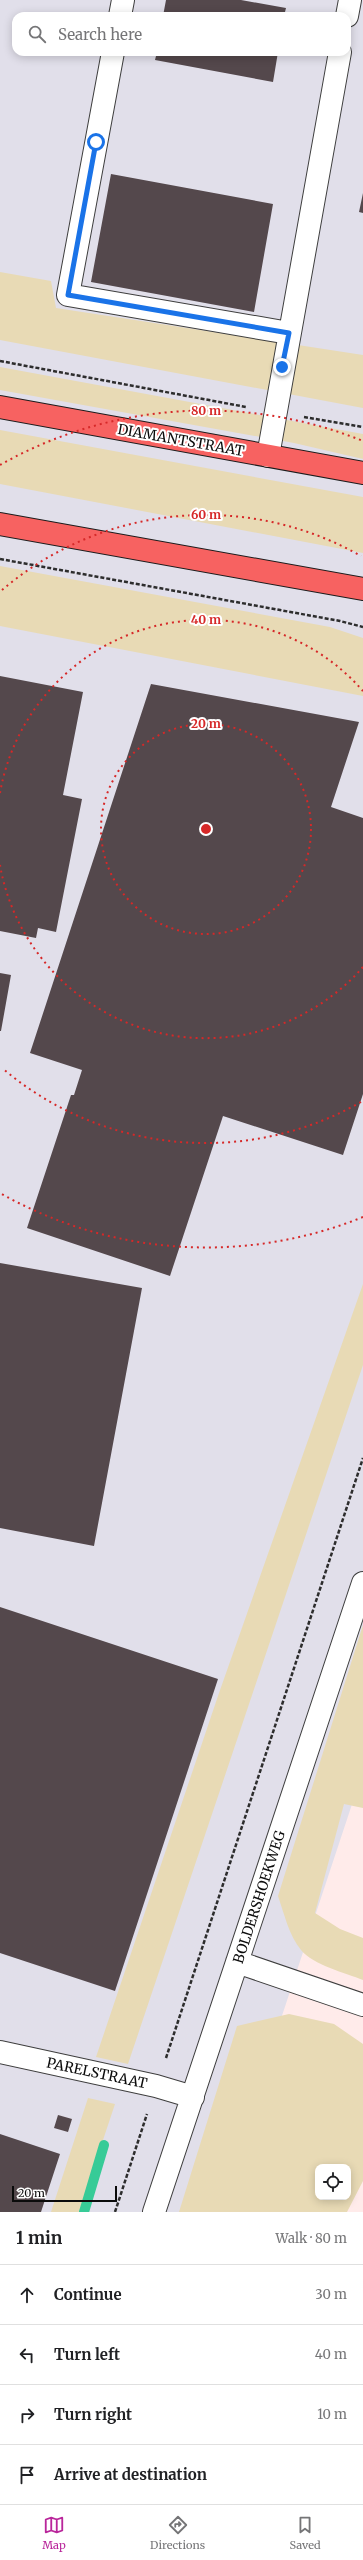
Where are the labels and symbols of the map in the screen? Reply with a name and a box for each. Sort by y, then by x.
route start [87,133,105,151]
route end [273,358,291,376]
text: 80 m [191,403,221,418]
street label: DIAMANTSTRAAT [116,420,246,460]
text: 60 m [191,507,221,522]
text: 40 m [191,612,221,627]
text: 20 m [191,716,221,731]
centre of rings [199,822,213,836]
street label: BOLDERSHOEKWEG [229,1828,289,1966]
street label: PARELSTRAAT [45,2054,149,2093]
scale bar [12,2184,117,2203]

